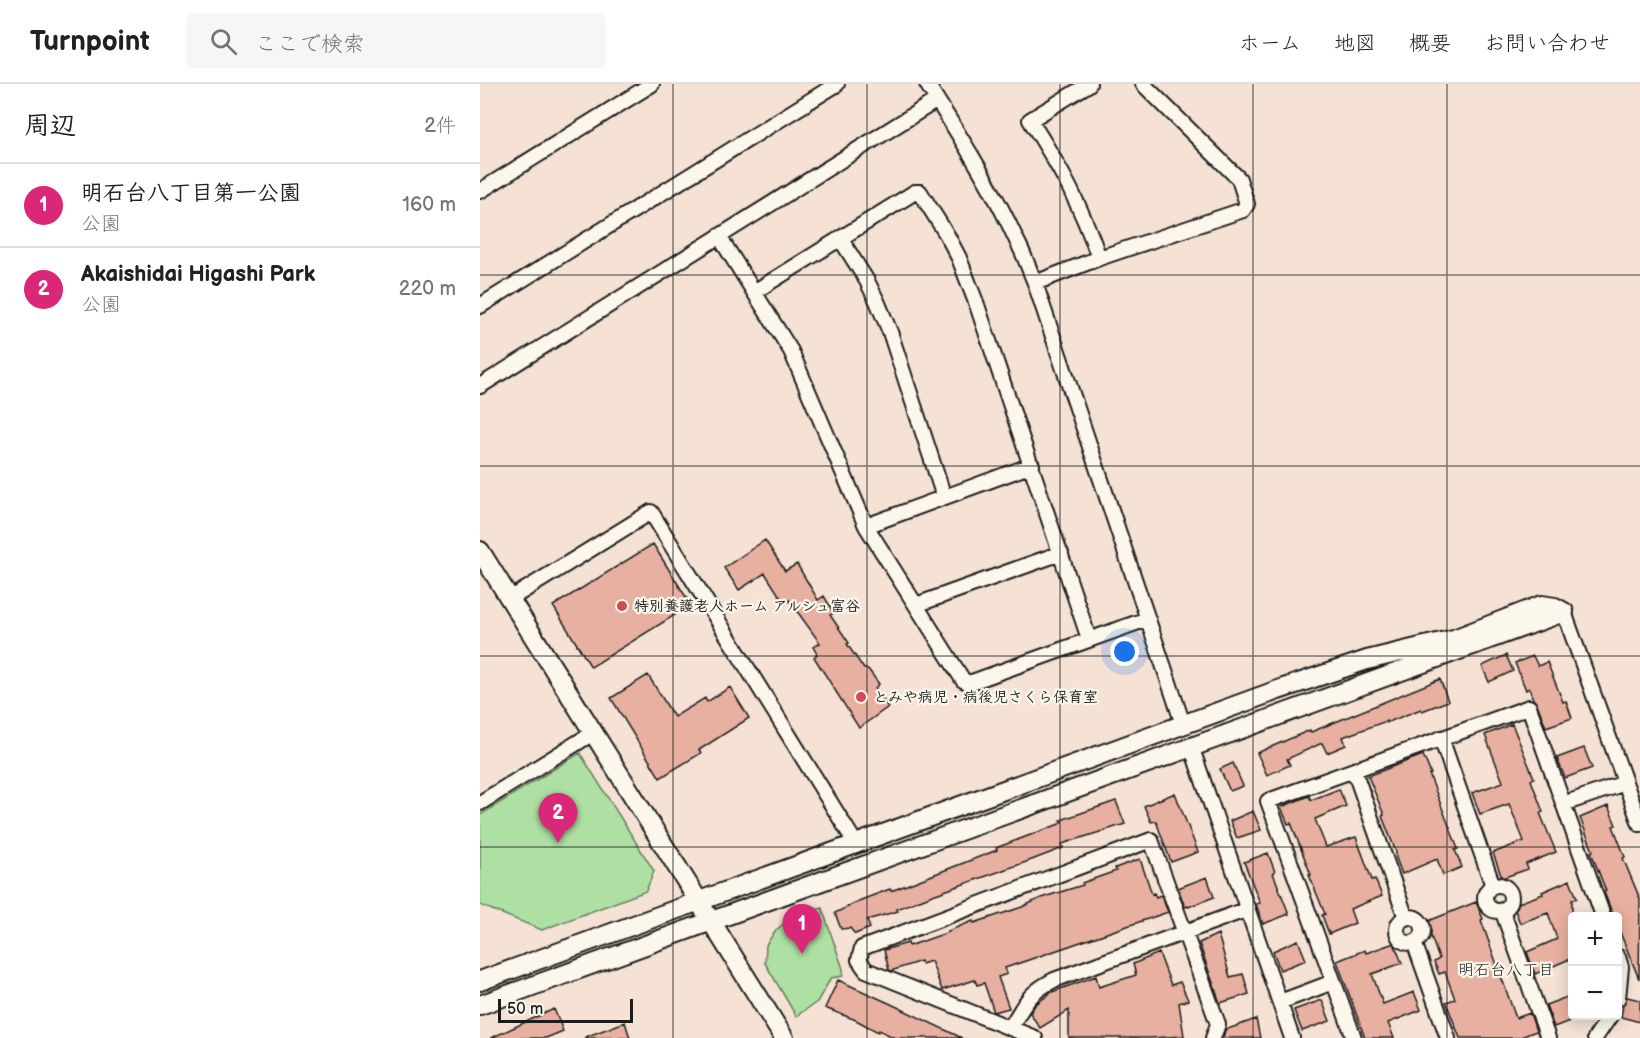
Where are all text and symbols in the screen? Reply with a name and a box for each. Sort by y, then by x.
search box [186,14,606,68]
text: Turnpoint [30,25,150,58]
icon: search [207,25,240,58]
text: ここで検索 [255,31,365,58]
text: ホーム [1239,31,1301,56]
text: 地図 [1334,31,1376,56]
text: 概要 [1409,31,1451,56]
text: お問い合わせ [1484,31,1610,56]
text: 周辺 [24,111,76,142]
text: 2件 [424,114,456,138]
text: 明石台八丁目第一公園 [81,180,301,207]
text: 1 [39,193,48,217]
text: 160 m [402,193,456,217]
text: 公園 [81,212,121,236]
text: Akaishidai Higashi Park [81,261,315,288]
text: 2 [38,277,49,301]
text: 220 m [399,277,456,301]
text: 公園 [81,293,121,317]
place label: 特別養護老人ホーム アルシュ富谷 [634,597,860,616]
marker: 特別養護老人ホーム アルシュ富谷 [615,599,629,613]
your location [1110,637,1139,666]
place label: とみや病児・病後児さくら保育室 [873,688,1098,707]
marker: とみや病児・病後児さくら保育室 [854,690,868,704]
pin: 2 [538,794,578,843]
pin: 1 [782,904,822,954]
map controls [1568,912,1622,1020]
button: + [1568,912,1622,966]
district label: 明石台八丁目 [1458,961,1554,980]
button: − [1568,966,1622,1020]
scale bar [498,996,633,1024]
text: 50 m [507,1000,543,1019]

